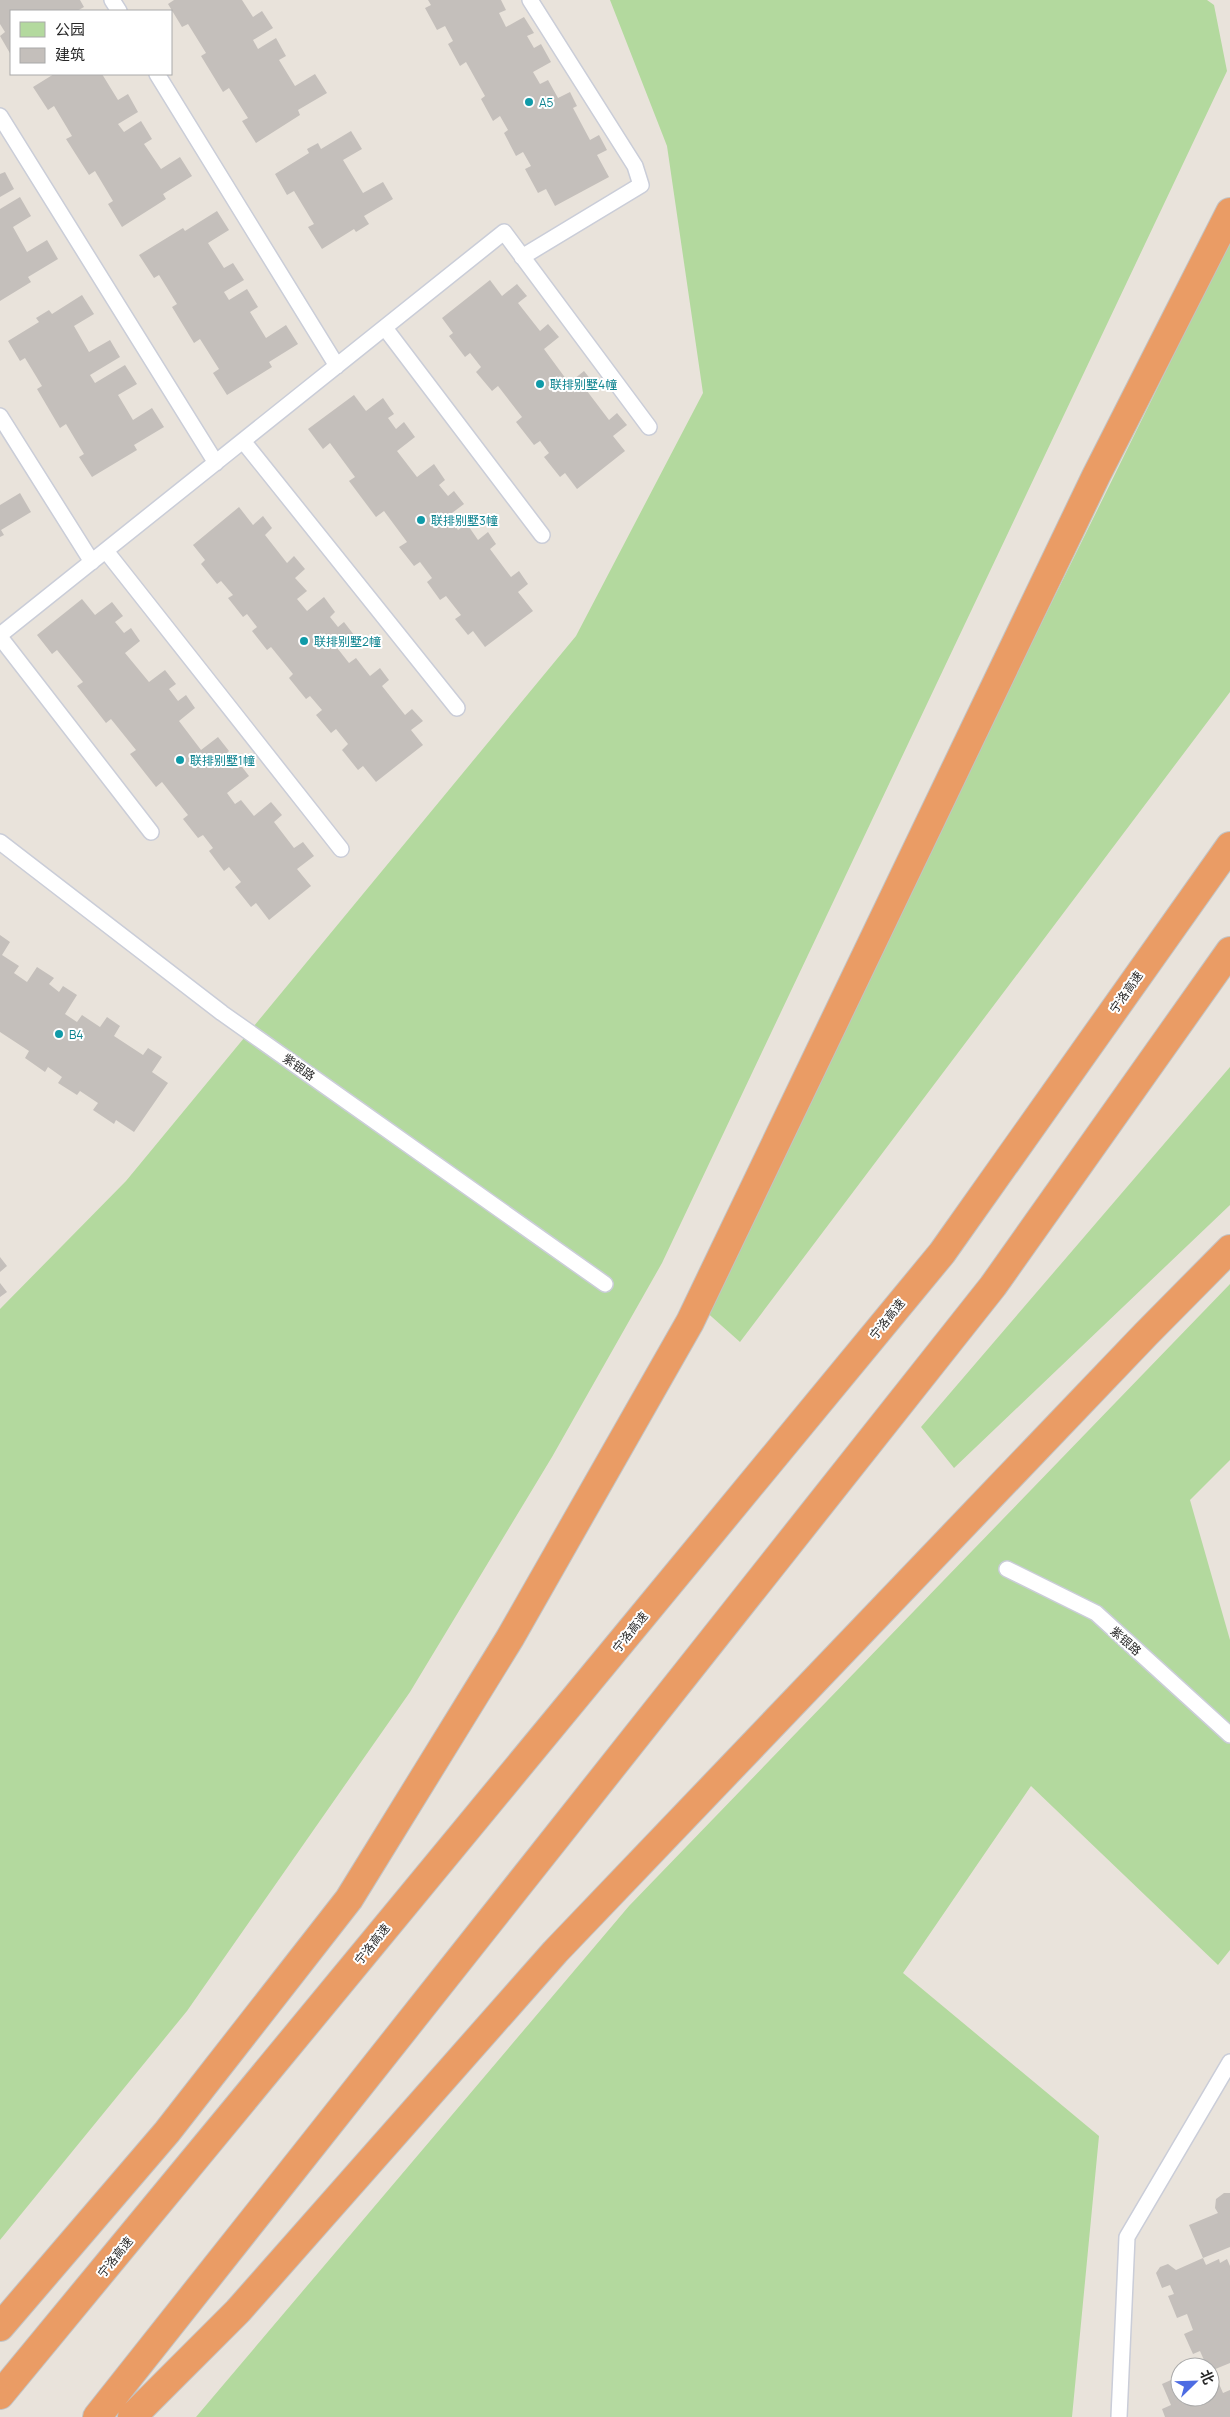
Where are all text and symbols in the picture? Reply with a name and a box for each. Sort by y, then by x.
legend [10,10,172,75]
text: 公园 [55,19,85,40]
text: 建筑 [55,44,85,65]
place label: A5 [539,94,554,111]
marker: A5 [523,96,535,108]
place label: 联排别墅4幢 [550,376,617,393]
marker: 联排别墅4幢 [534,378,546,390]
place label: 联排别墅3幢 [431,512,498,529]
marker: 联排别墅3幢 [415,514,427,526]
place label: 联排别墅2幢 [314,633,381,650]
marker: 联排别墅2幢 [298,635,310,647]
place label: 联排别墅1幢 [190,752,255,769]
marker: 联排别墅1幢 [174,754,186,766]
street label: 宁洛高速 [1105,967,1147,1017]
place label: B4 [69,1026,83,1043]
marker: B4 [53,1028,65,1040]
street label: 紫银路 [279,1050,319,1084]
street label: 宁洛高速 [865,1295,909,1343]
street label: 宁洛高速 [608,1608,652,1656]
street label: 紫银路 [1107,1623,1145,1659]
street label: 宁洛高速 [350,1920,394,1968]
street label: 宁洛高速 [93,2233,137,2281]
north arrow [1170,2357,1220,2407]
text: 北 [1196,2367,1219,2387]

